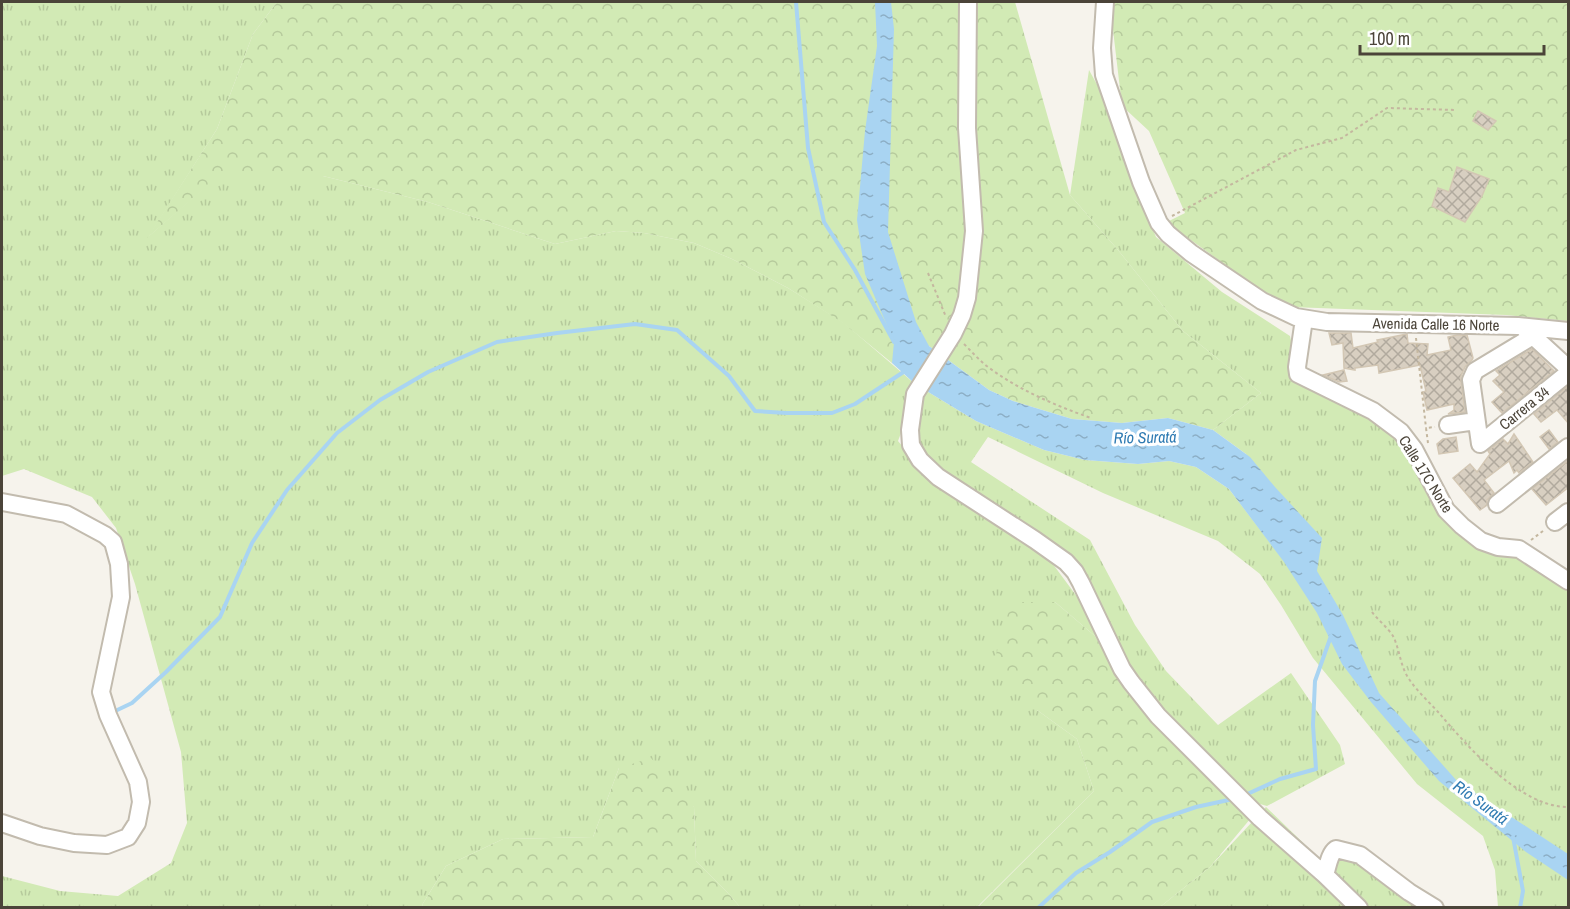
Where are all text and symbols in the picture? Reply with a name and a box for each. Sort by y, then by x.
scale bar [1360,18,1544,56]
text: 100 m [1369,26,1410,51]
street label: Avenida Calle 16 Norte [1371,312,1500,336]
street label: Carrera 34 [1495,381,1554,435]
water label: Río Suratá [1113,425,1177,449]
street label: Calle 17C Norte [1394,431,1458,517]
water label: Río Suratá [1449,775,1513,829]

